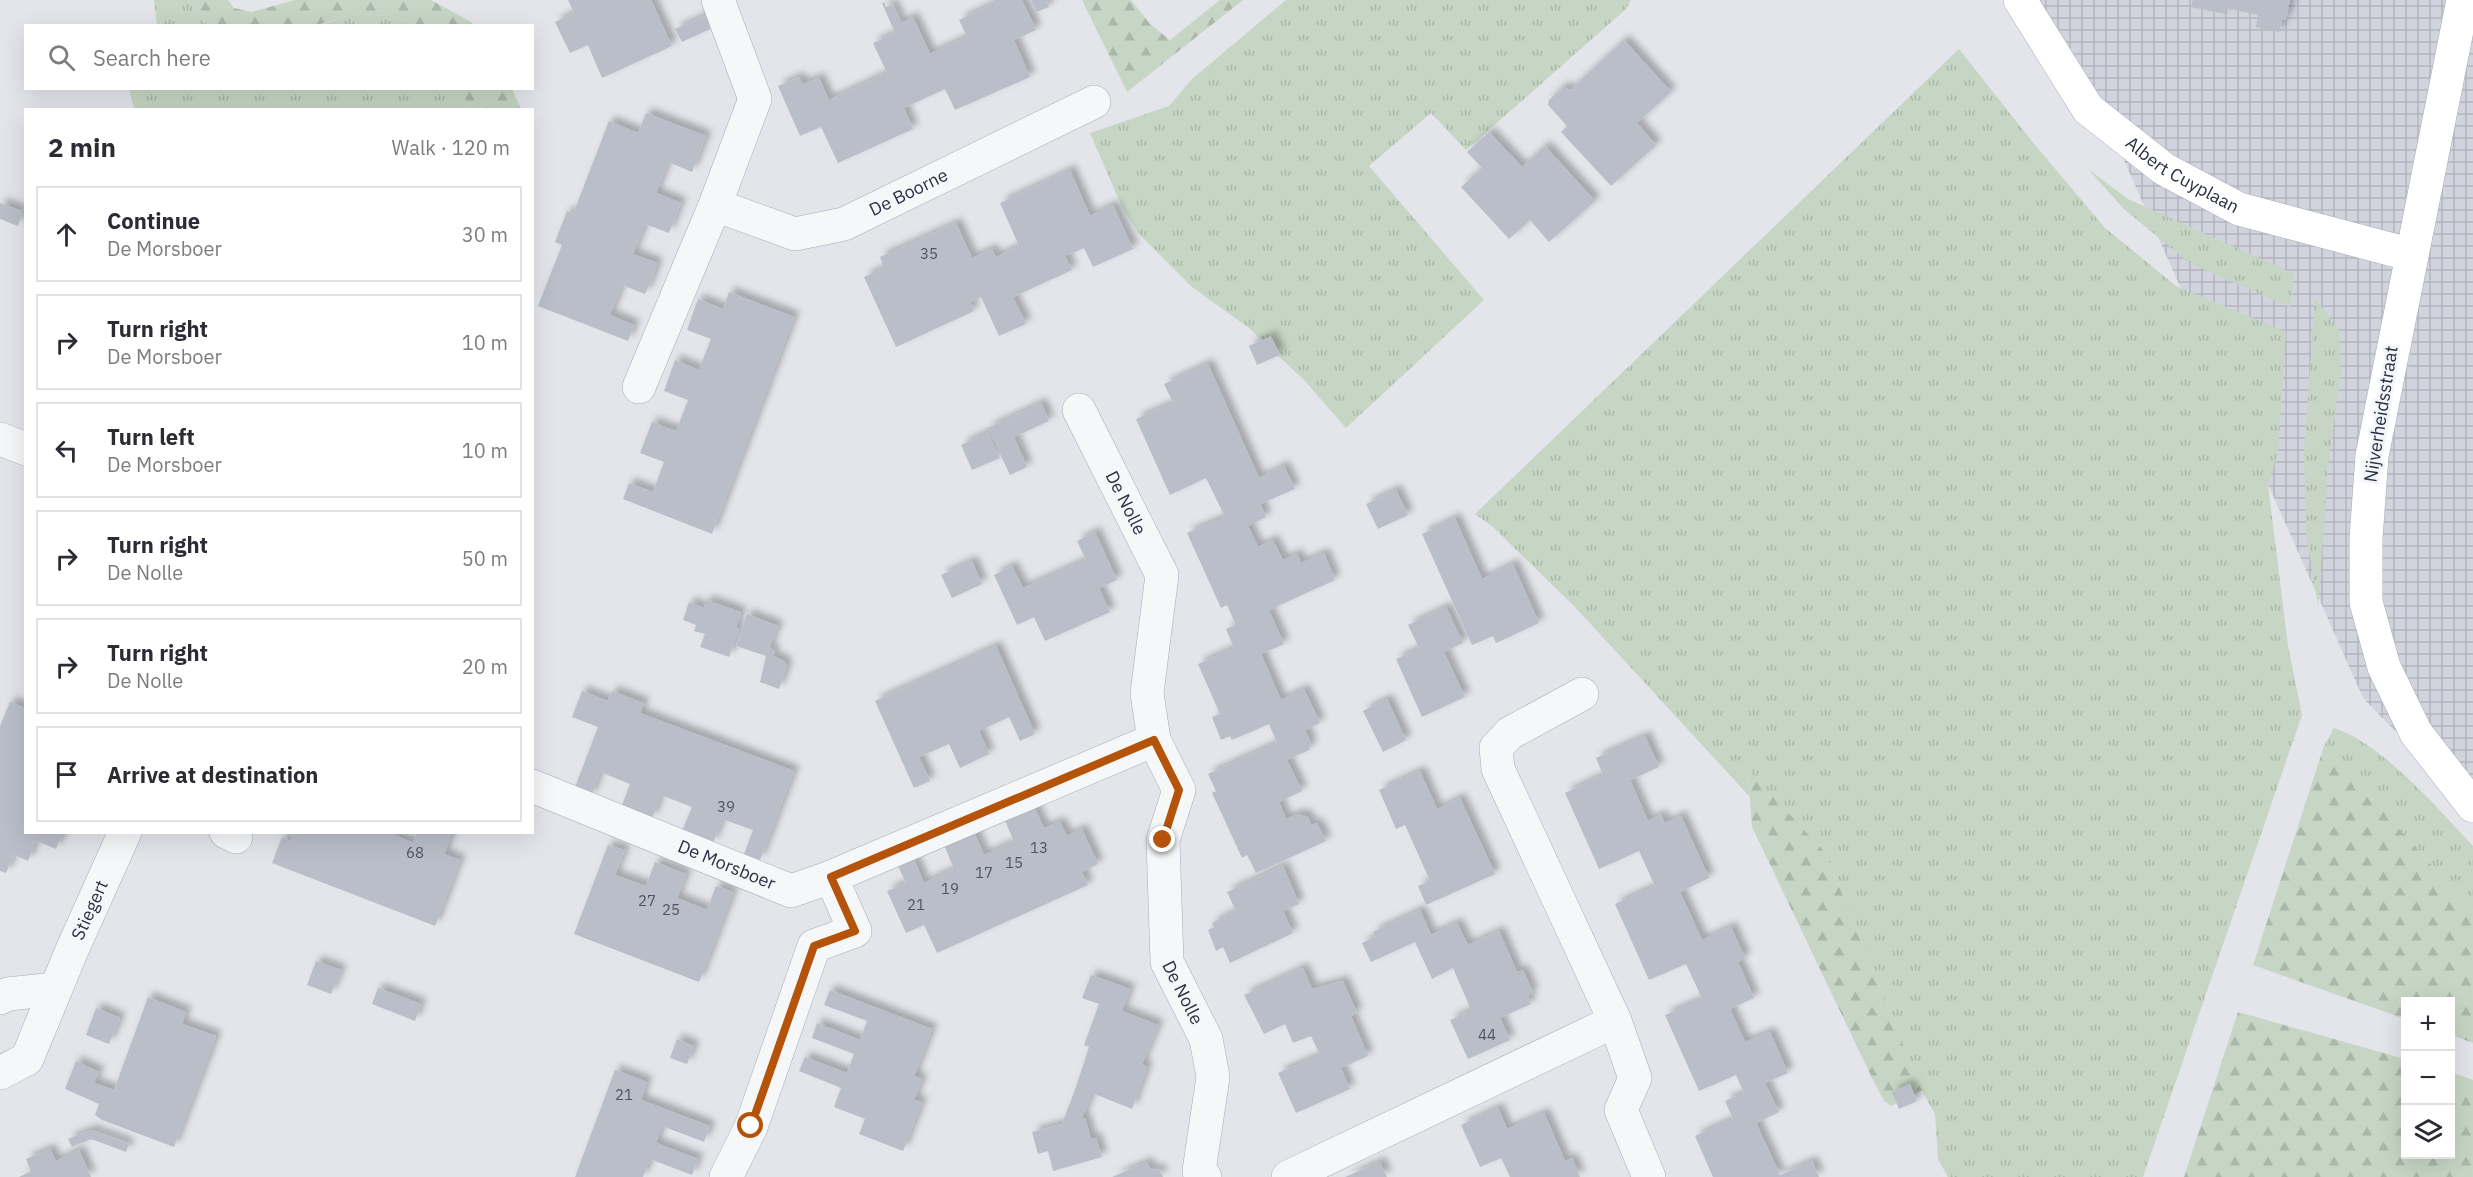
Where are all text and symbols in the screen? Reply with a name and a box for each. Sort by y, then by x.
search box [24,24,534,90]
icon: search [45,41,78,74]
text: Search here [93,43,211,72]
text: 2 min [48,130,116,164]
street label: Albert Cuyplaan [2121,131,2243,218]
text: Walk · 120 m [392,134,510,161]
street label: De Boorne [865,163,952,221]
text: Continue [107,206,200,235]
icon: ahead [50,218,83,251]
text: 30 m [462,221,508,248]
text: De Morsboer [107,235,222,262]
house number: 35 [920,244,938,263]
text: Turn right [107,314,208,343]
icon: right [50,326,83,359]
text: 10 m [462,329,508,356]
text: De Morsboer [107,343,222,370]
street label: Nijverheidsstraat [2358,344,2403,484]
text: Turn left [107,422,195,451]
icon: left [50,434,83,467]
text: 10 m [462,437,508,464]
text: De Morsboer [107,451,222,478]
street label: De Nolle [1100,467,1152,539]
text: Turn right [107,530,208,559]
icon: right [50,542,83,575]
text: 50 m [462,545,508,572]
text: De Nolle [107,559,183,586]
text: Turn right [107,638,208,667]
icon: right [50,650,83,683]
text: 20 m [462,653,508,680]
text: De Nolle [107,667,183,694]
icon: arrive [50,758,83,791]
text: Arrive at destination [107,760,318,789]
house number: 39 [717,797,735,816]
route end [1149,826,1175,852]
street label: De Morsboer [675,834,779,895]
house number: 13 [1030,838,1048,857]
house number: 68 [406,843,424,862]
house number: 15 [1005,853,1023,872]
house number: 17 [975,863,993,882]
street label: Stiegert [66,876,113,944]
house number: 19 [941,879,959,898]
house number: 27 [638,891,656,910]
house number: 21 [907,895,925,914]
house number: 25 [662,900,680,919]
street label: De Nolle [1157,957,1209,1028]
map controls [2401,997,2455,1159]
button: + [2401,997,2455,1051]
house number: 44 [1478,1025,1496,1044]
button: − [2401,1051,2455,1105]
house number: 21 [615,1085,633,1104]
button: layers [2401,1105,2455,1159]
route start [737,1112,763,1138]

